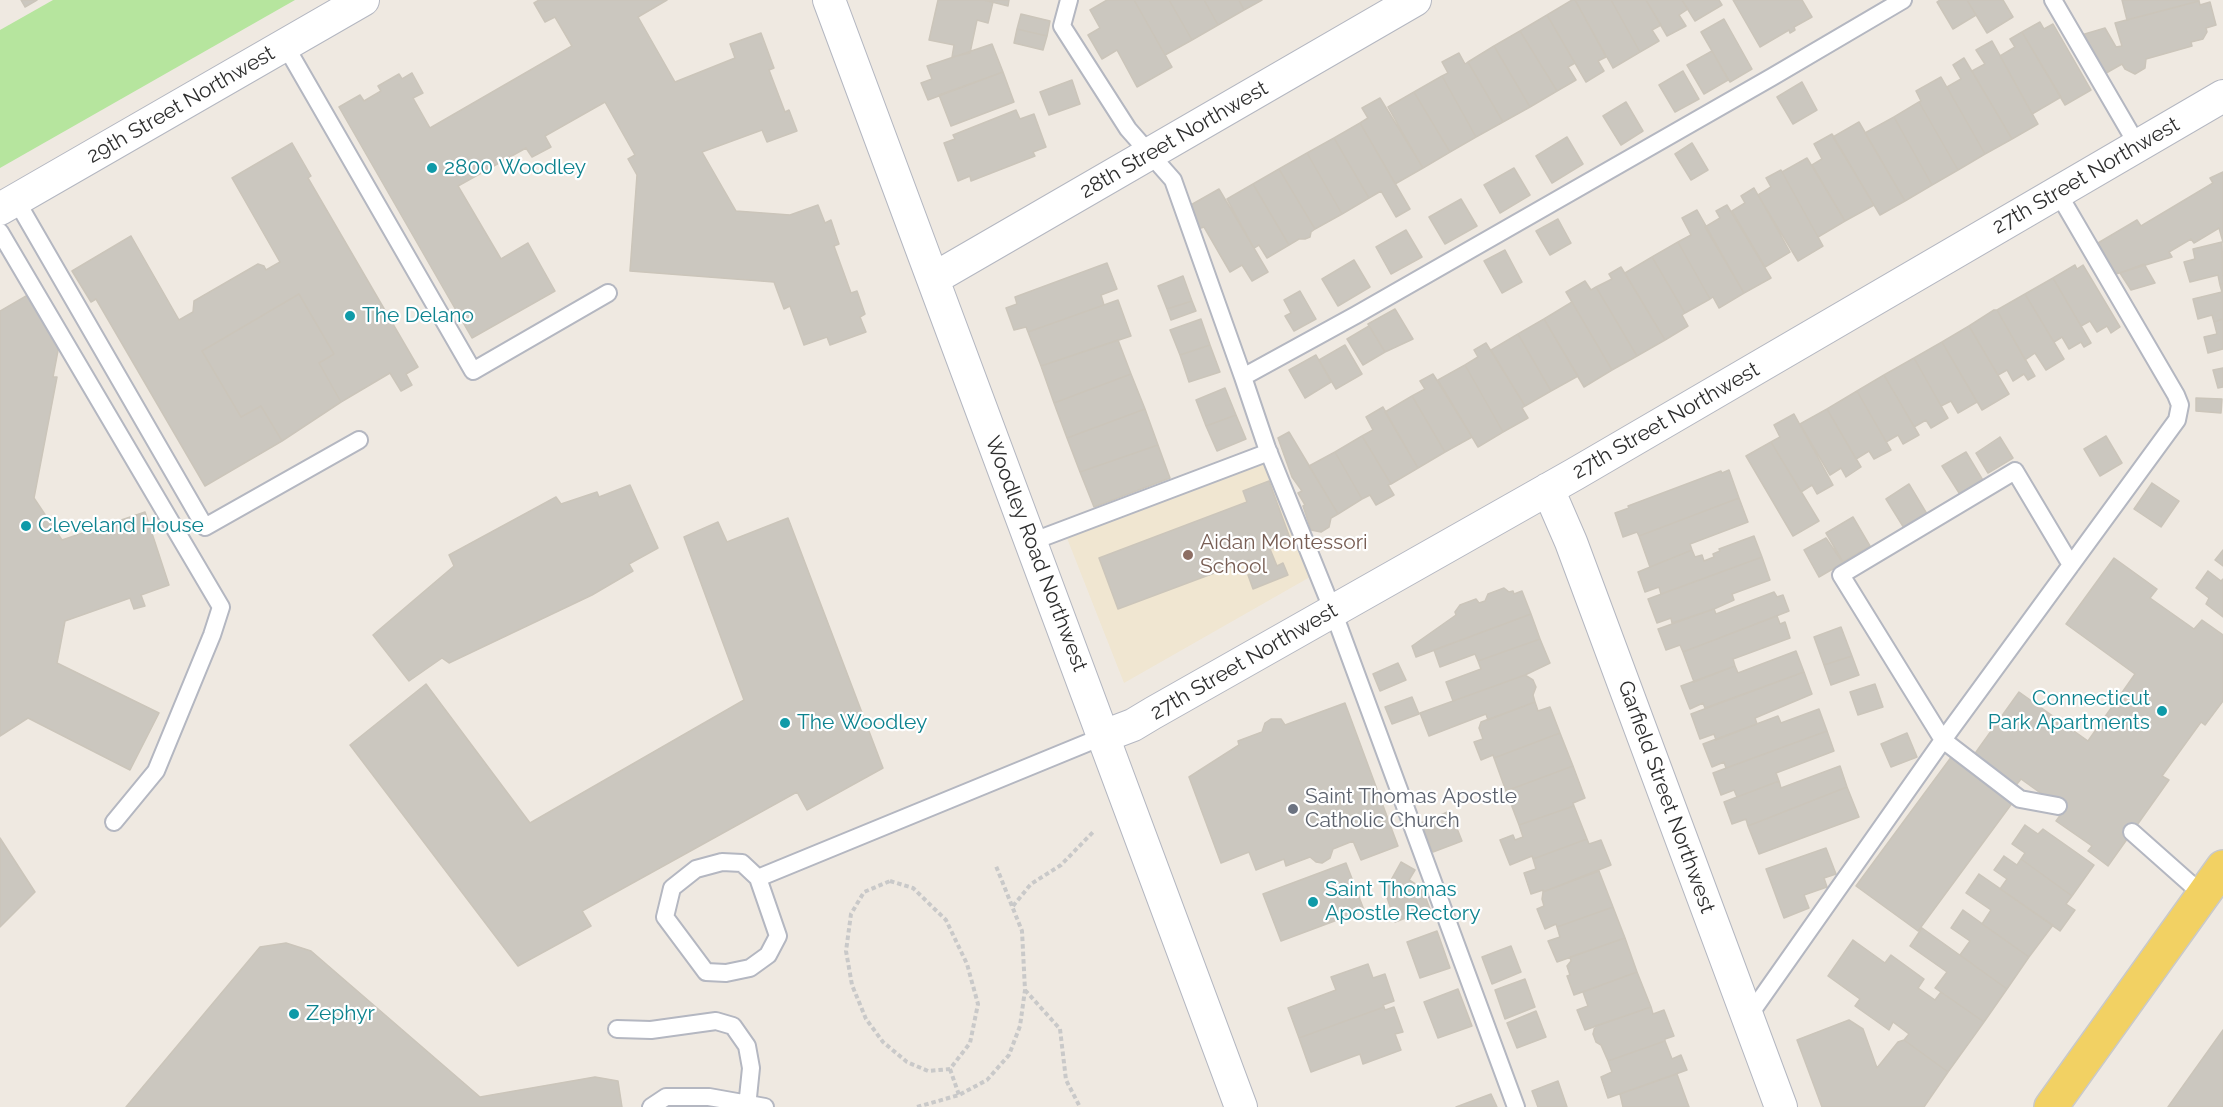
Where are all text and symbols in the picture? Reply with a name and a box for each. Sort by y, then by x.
street label: 29th Street Northwest [83,41,279,169]
street label: 28th Street Northwest [1076,76,1272,204]
street label: 27th Street Northwest [1988,112,2184,240]
place label: 2800 Woodley [444,155,586,181]
marker: 2800 Woodley [425,161,439,175]
place label: The Delano [362,303,474,329]
marker: The Delano [343,309,357,323]
street label: 27th Street Northwest [1568,357,1764,485]
street label: Woodley Road Northwest [979,433,1093,675]
place label: Cleveland House [38,513,204,539]
marker: Cleveland House [19,519,33,533]
place label: Aidan Montessori School [1200,530,1368,580]
marker: Aidan Montessori School [1181,548,1195,562]
street label: 27th Street Northwest [1146,598,1342,726]
street label: Garfield Street Northwest [1612,677,1720,917]
place label: Connecticut Park Apartments [1988,686,2150,736]
marker: Connecticut Park Apartments [2155,704,2169,718]
place label: The Woodley [797,710,927,736]
marker: The Woodley [778,716,792,730]
place label: Saint Thomas Apostle Catholic Church [1305,784,1517,834]
marker: Saint Thomas Apostle Catholic Church [1286,802,1300,816]
place label: Saint Thomas Apostle Rectory [1325,877,1481,927]
marker: Saint Thomas Apostle Rectory [1306,895,1320,909]
place label: Zephyr [306,1001,375,1027]
marker: Zephyr [287,1007,301,1021]

